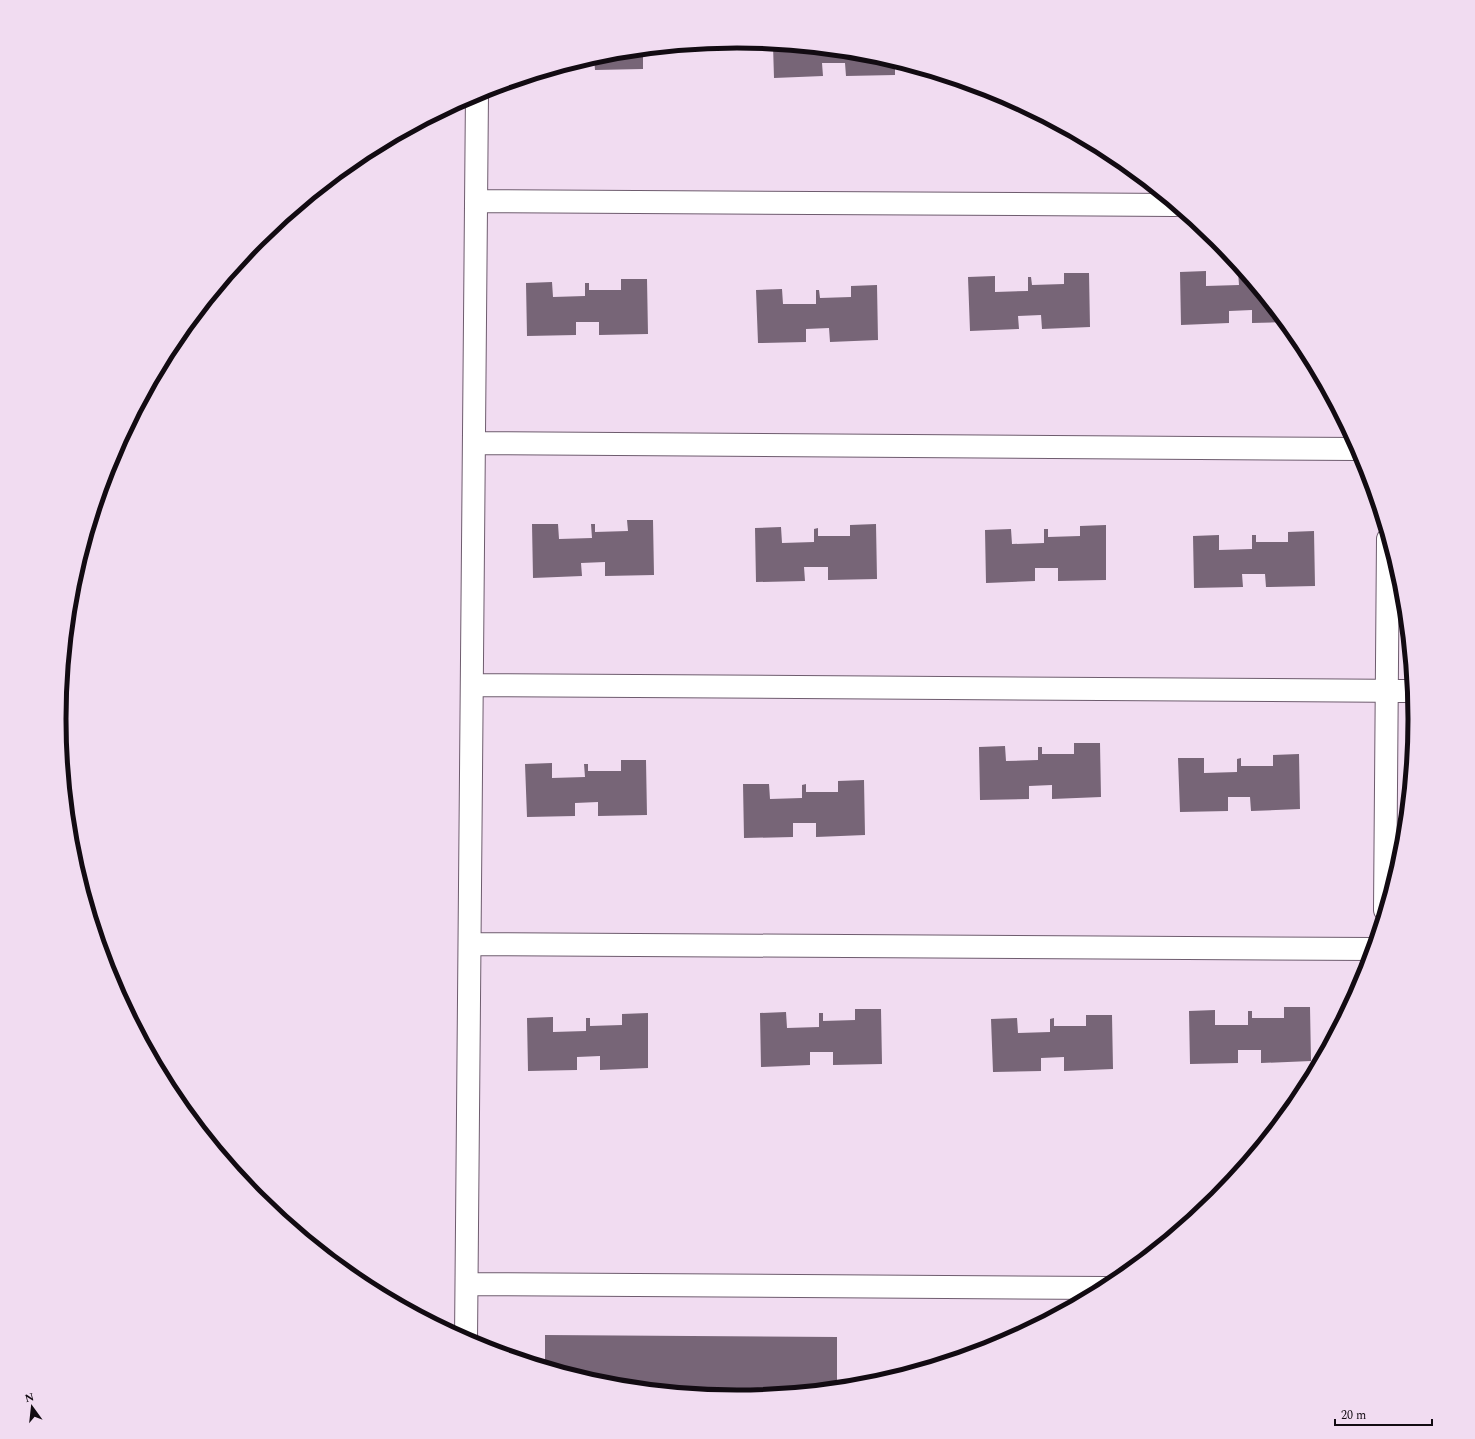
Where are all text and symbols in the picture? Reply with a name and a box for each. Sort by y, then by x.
north arrow [12,1387,52,1427]
text: N [23,1388,36,1407]
scale bar [1335,1401,1432,1427]
text: 20 m [1341,1406,1366,1425]

